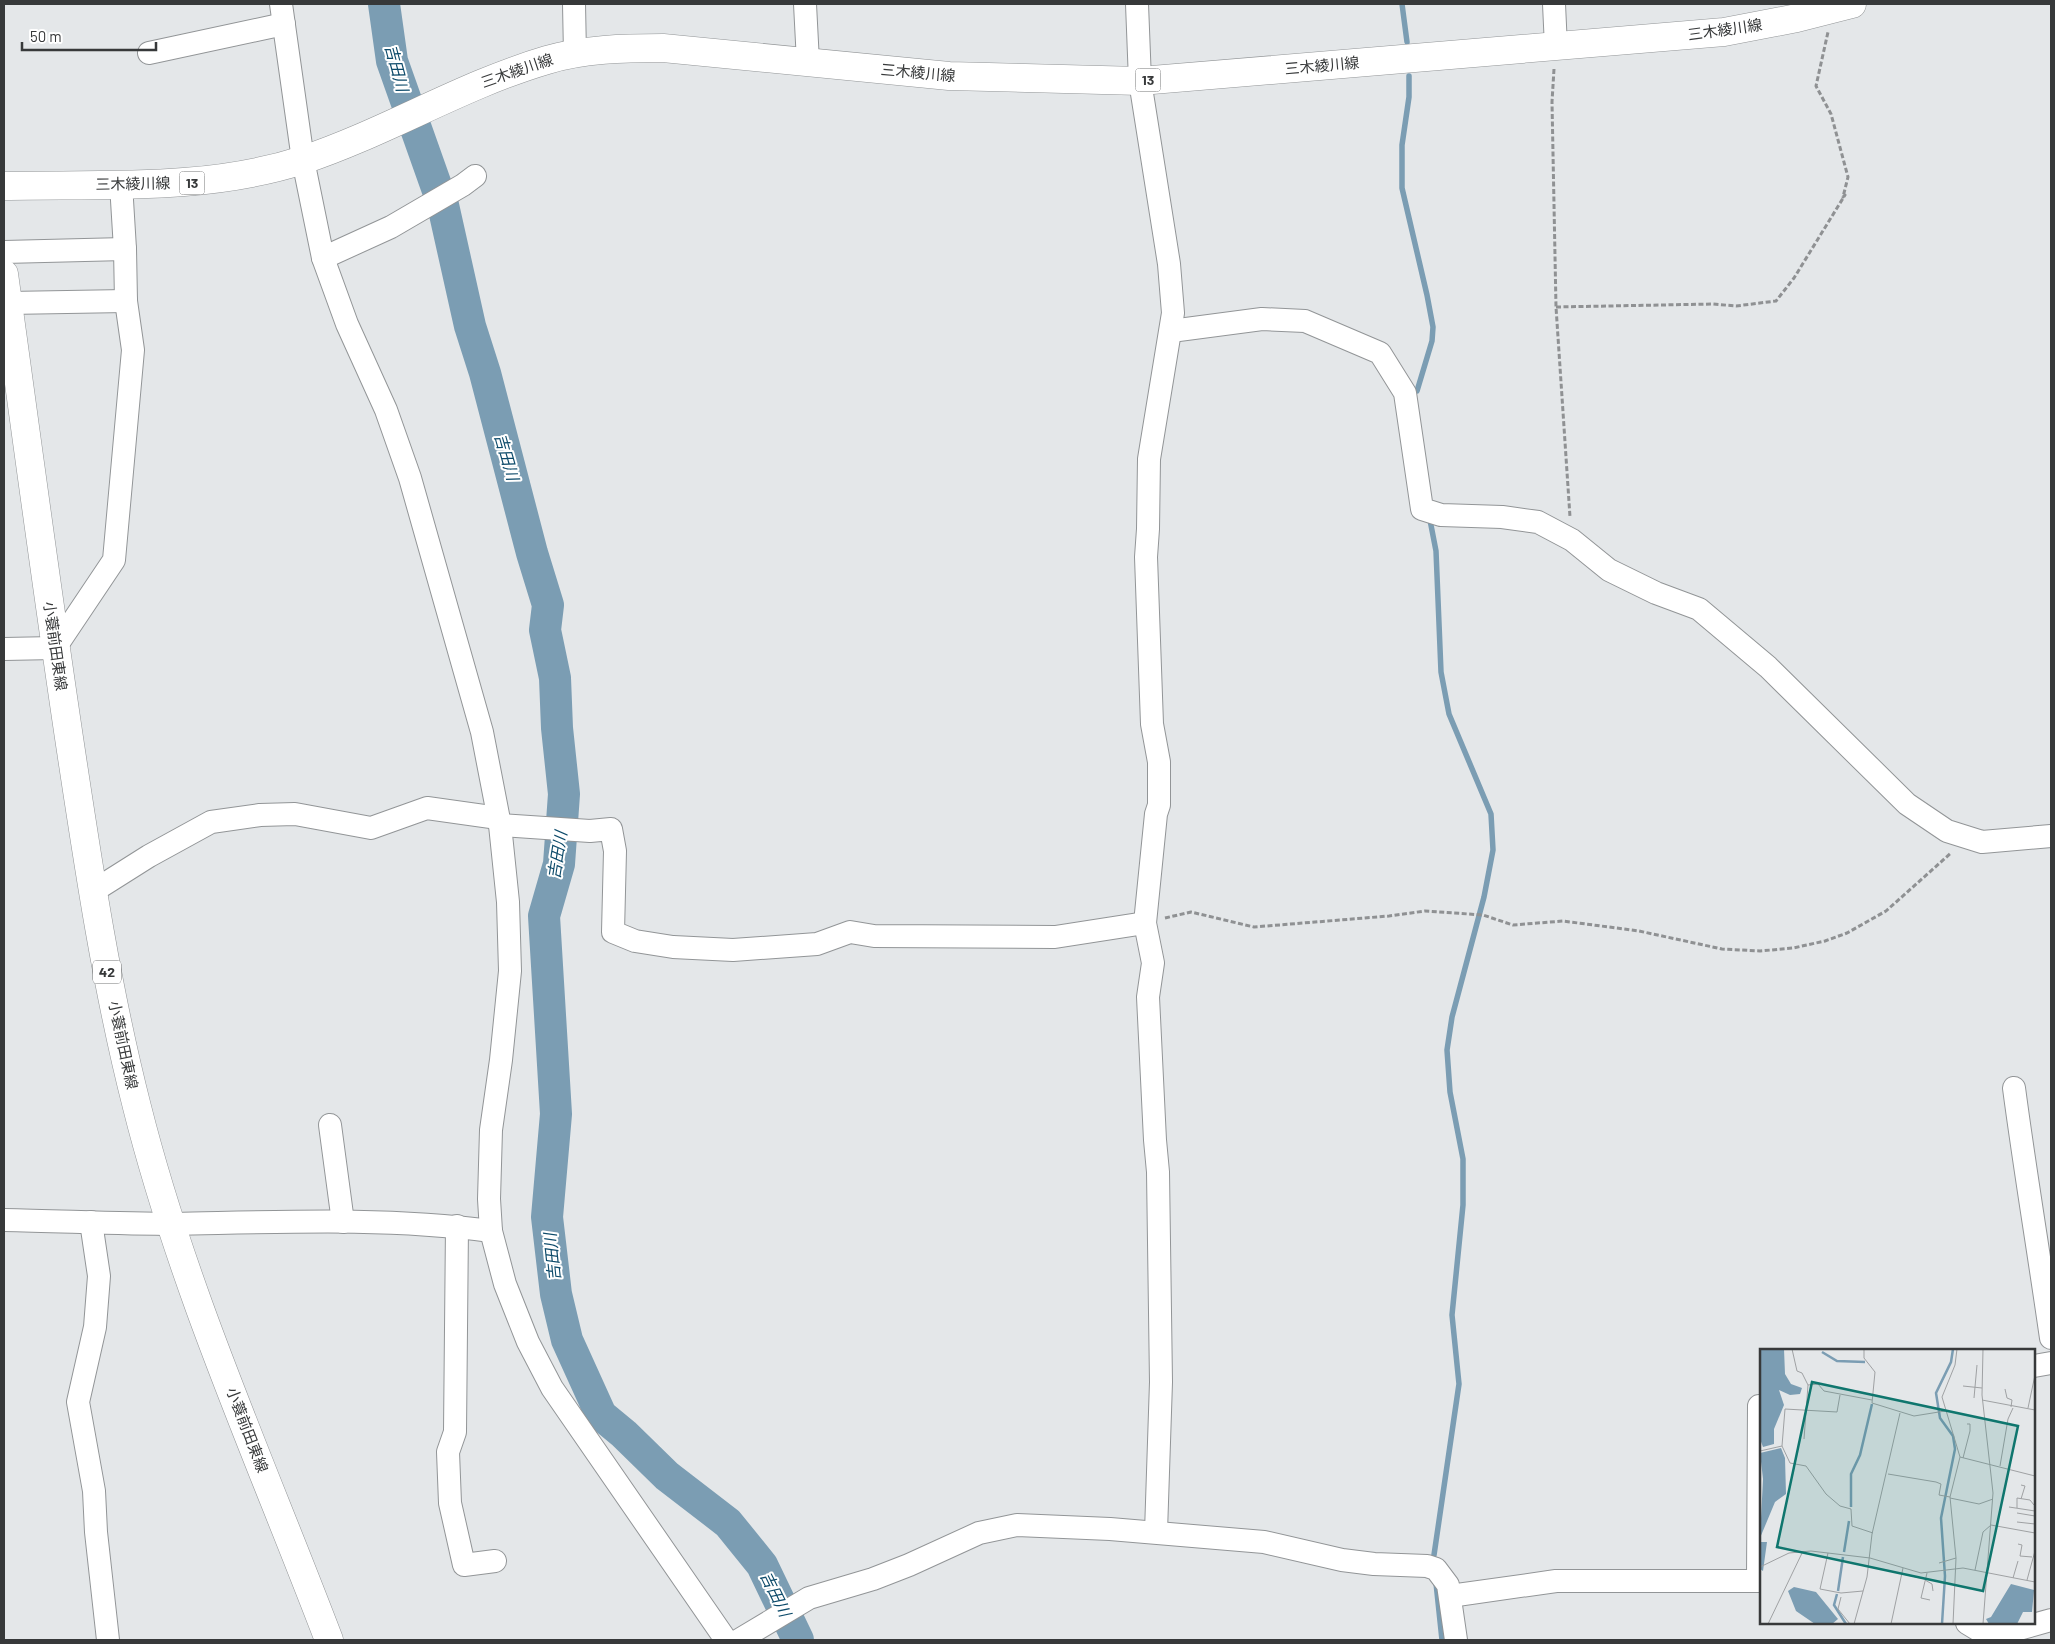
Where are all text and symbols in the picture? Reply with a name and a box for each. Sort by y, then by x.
street label: 三木綾川線 [1686,15,1763,43]
scale bar [22,20,156,52]
text: 50 m [30,27,62,45]
water label: 吉田川 [382,42,413,95]
street label: 三木綾川線 [478,49,555,91]
street label: 三木綾川線 [1284,53,1360,77]
street label: 三木綾川線 [880,60,956,84]
road number: 13 [1136,68,1160,92]
road number: 13 [180,172,204,194]
street label: 三木綾川線 [95,173,171,193]
water label: 吉田川 [492,431,524,484]
street label: 小蓑前田東線 [41,600,71,692]
water label: 吉田川 [543,828,570,880]
road number: 42 [93,960,121,984]
street label: 小蓑前田東線 [106,999,142,1091]
water label: 吉田川 [539,1230,563,1282]
inset map [1760,1349,2035,1624]
street label: 小蓑前田東線 [223,1384,272,1475]
water label: 吉田川 [757,1568,796,1621]

